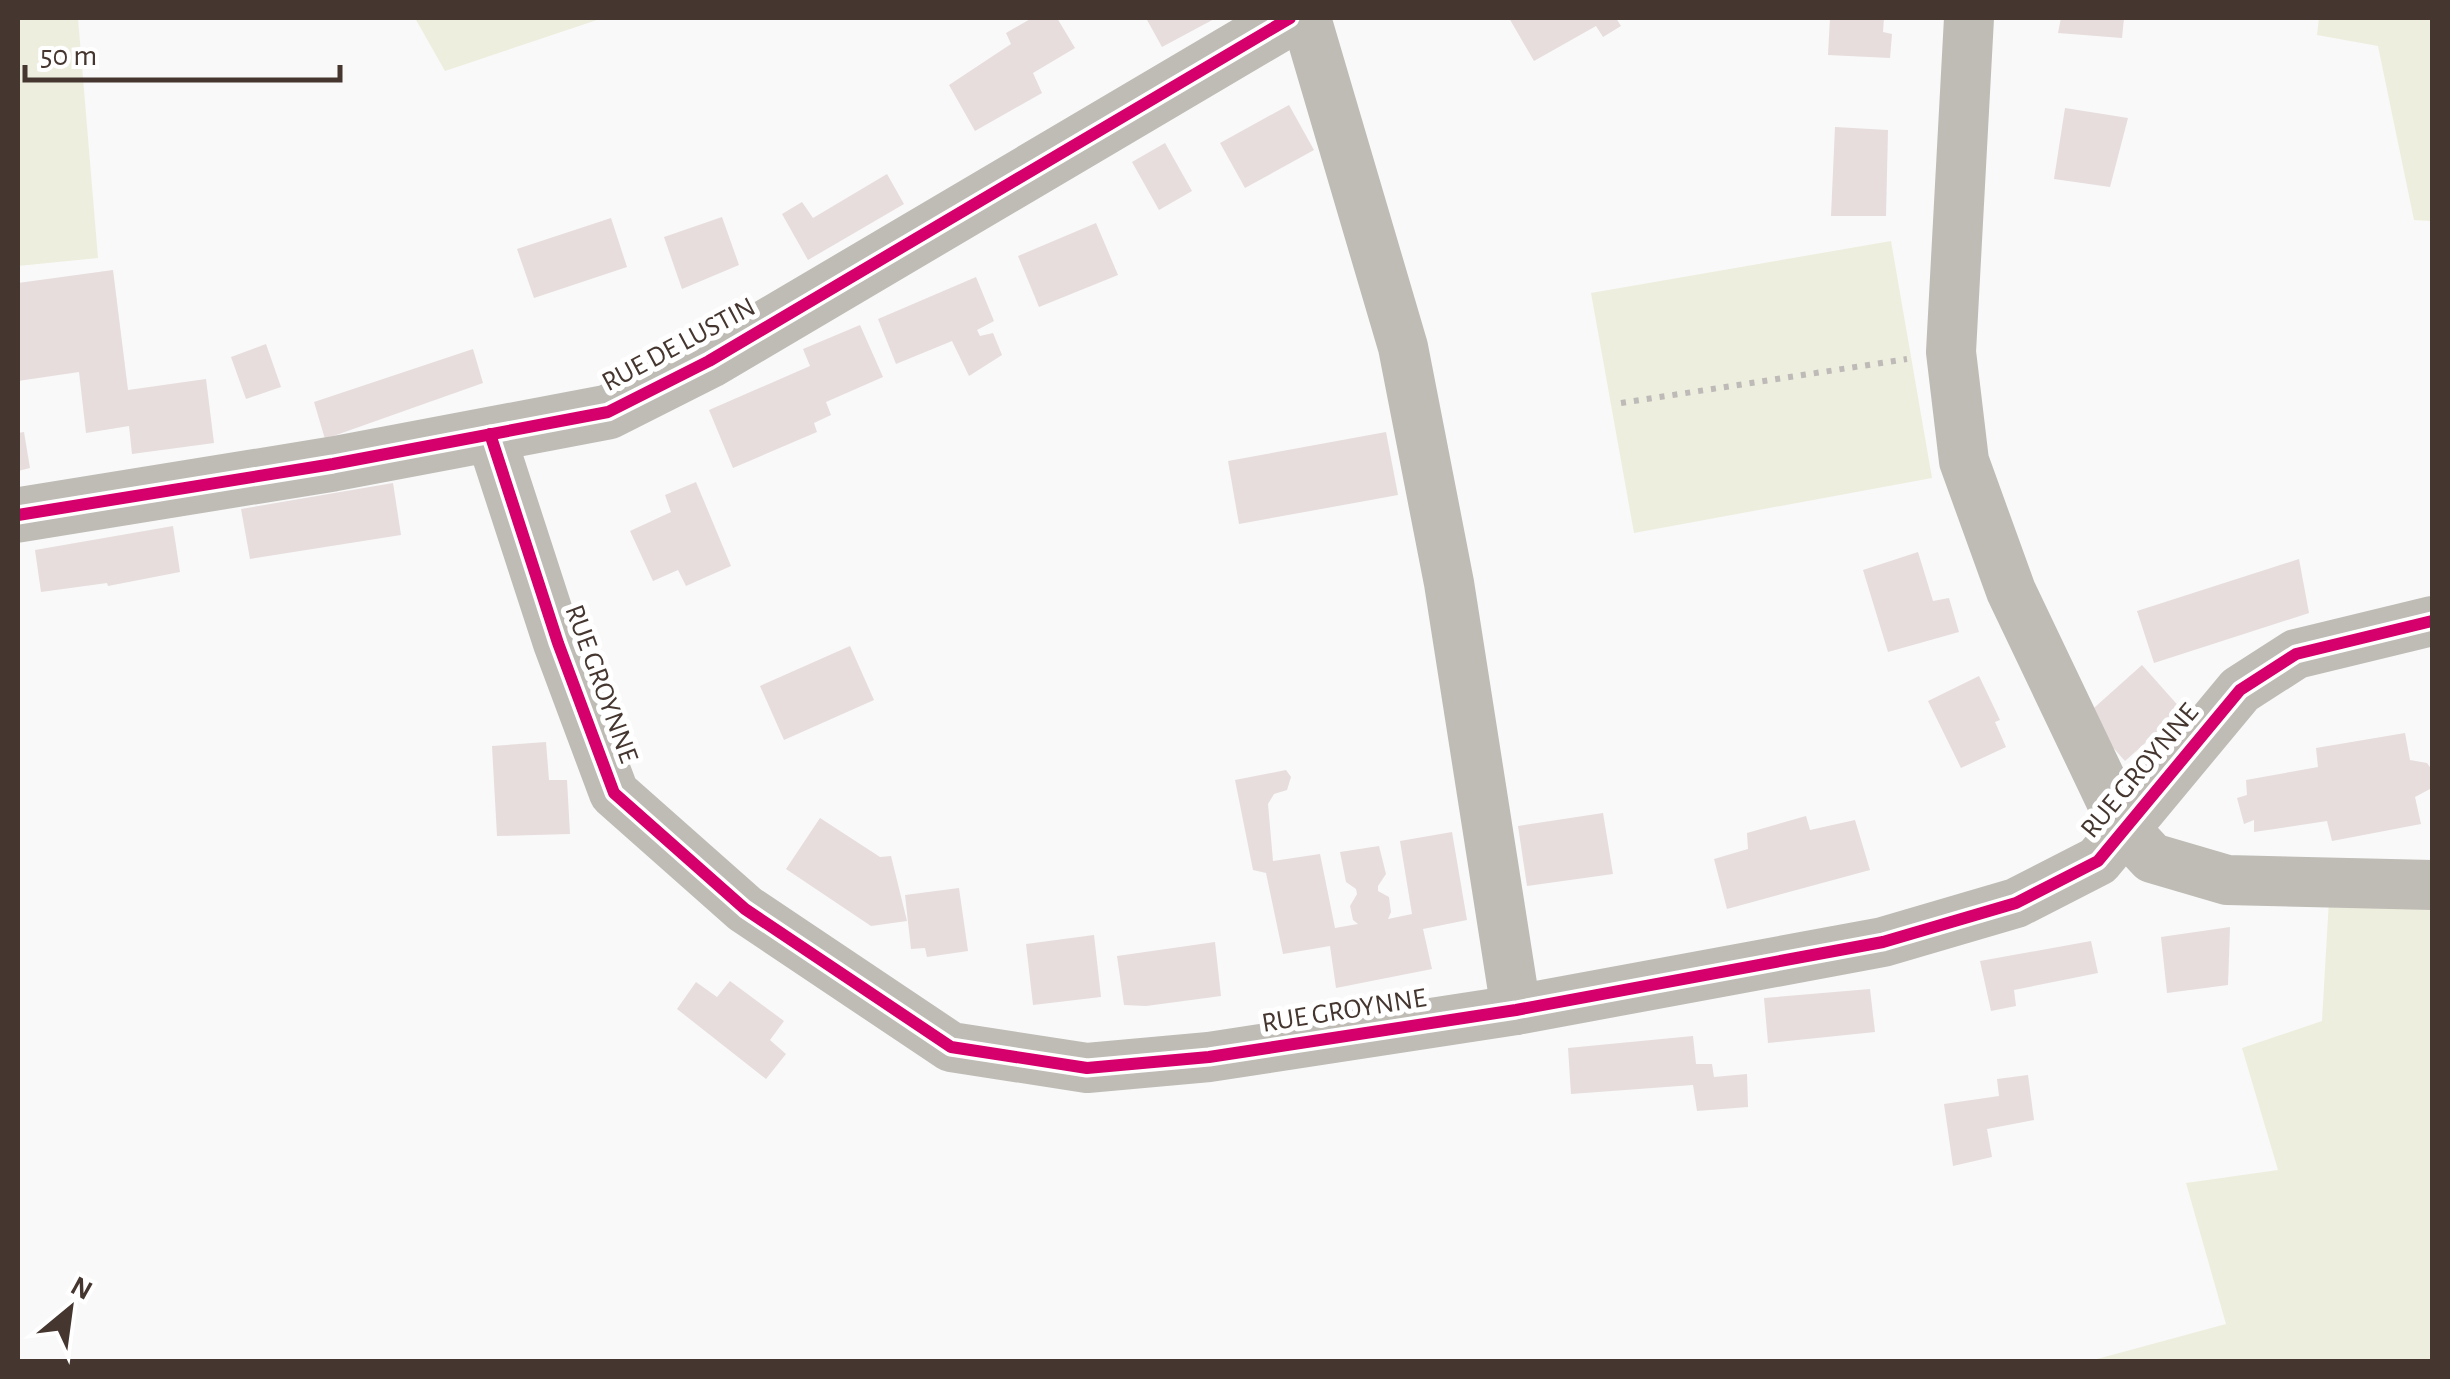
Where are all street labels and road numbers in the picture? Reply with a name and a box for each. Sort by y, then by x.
street label: RUE DE LUSTIN [598,293,760,397]
street label: RUE GROYNNE [559,601,643,767]
street label: RUE GROYNNE [2076,698,2204,844]
street label: RUE GROYNNE [1260,984,1428,1038]

